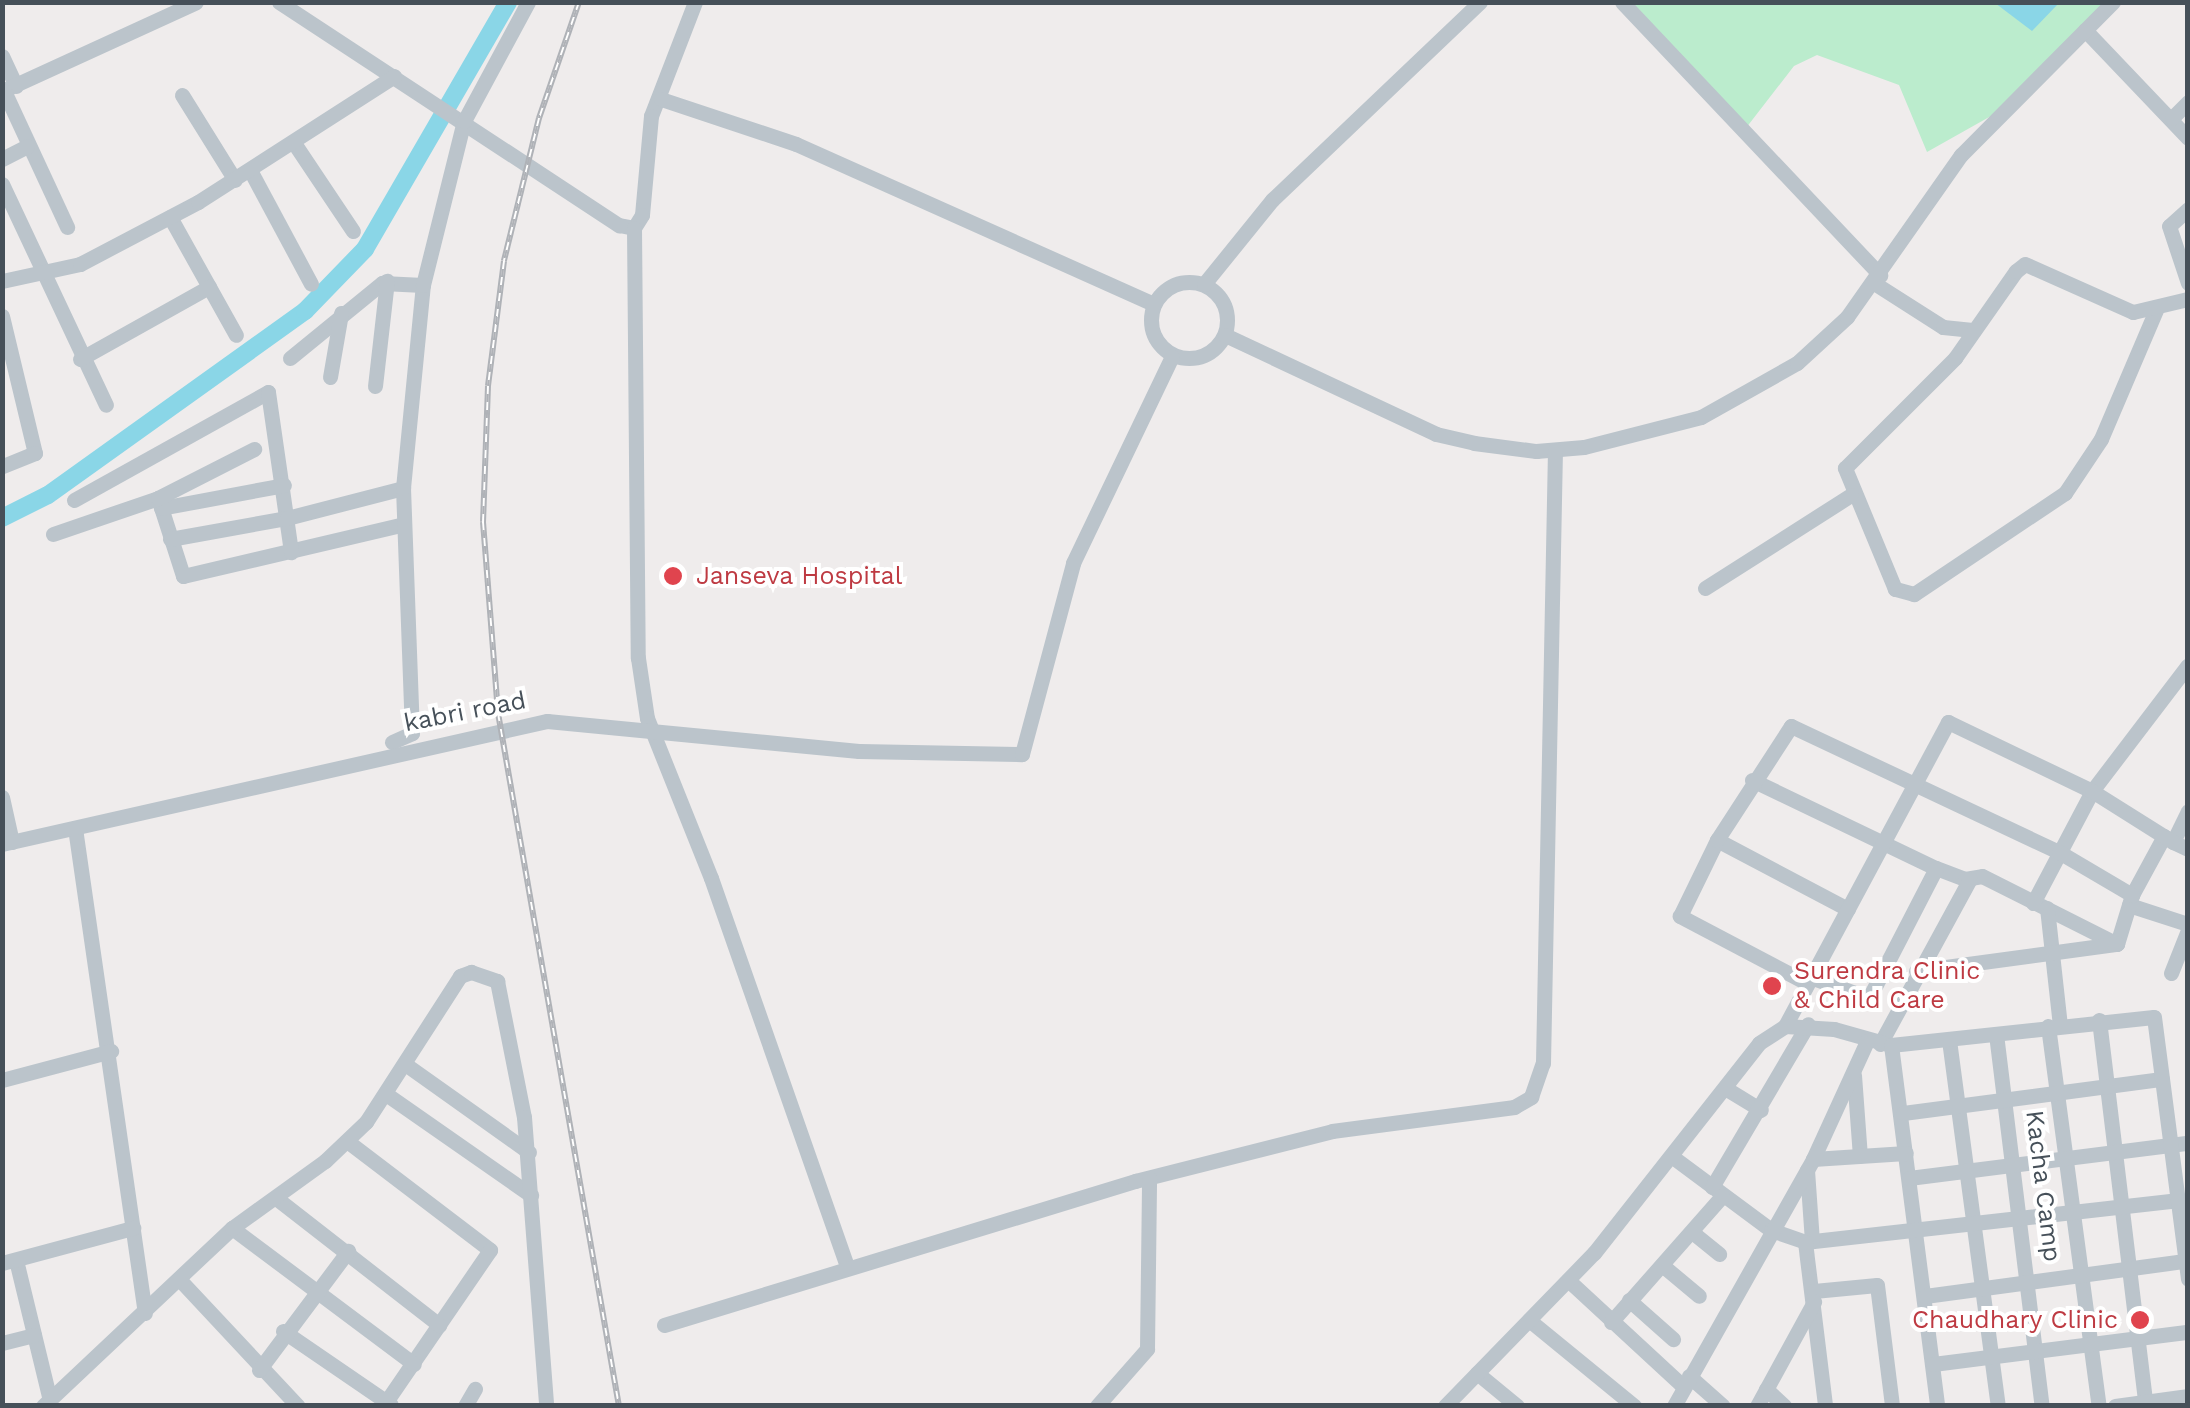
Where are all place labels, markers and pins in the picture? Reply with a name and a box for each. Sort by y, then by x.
place label: Janseva Hospital [696,561,903,591]
marker: Janseva Hospital [660,563,686,589]
place label: Surendra Clinic & Child Care [1794,957,1981,1016]
marker: Surendra Clinic & Child Care [1759,973,1785,999]
place label: Chaudhary Clinic [1911,1305,2118,1335]
marker: Chaudhary Clinic [2127,1307,2153,1333]

